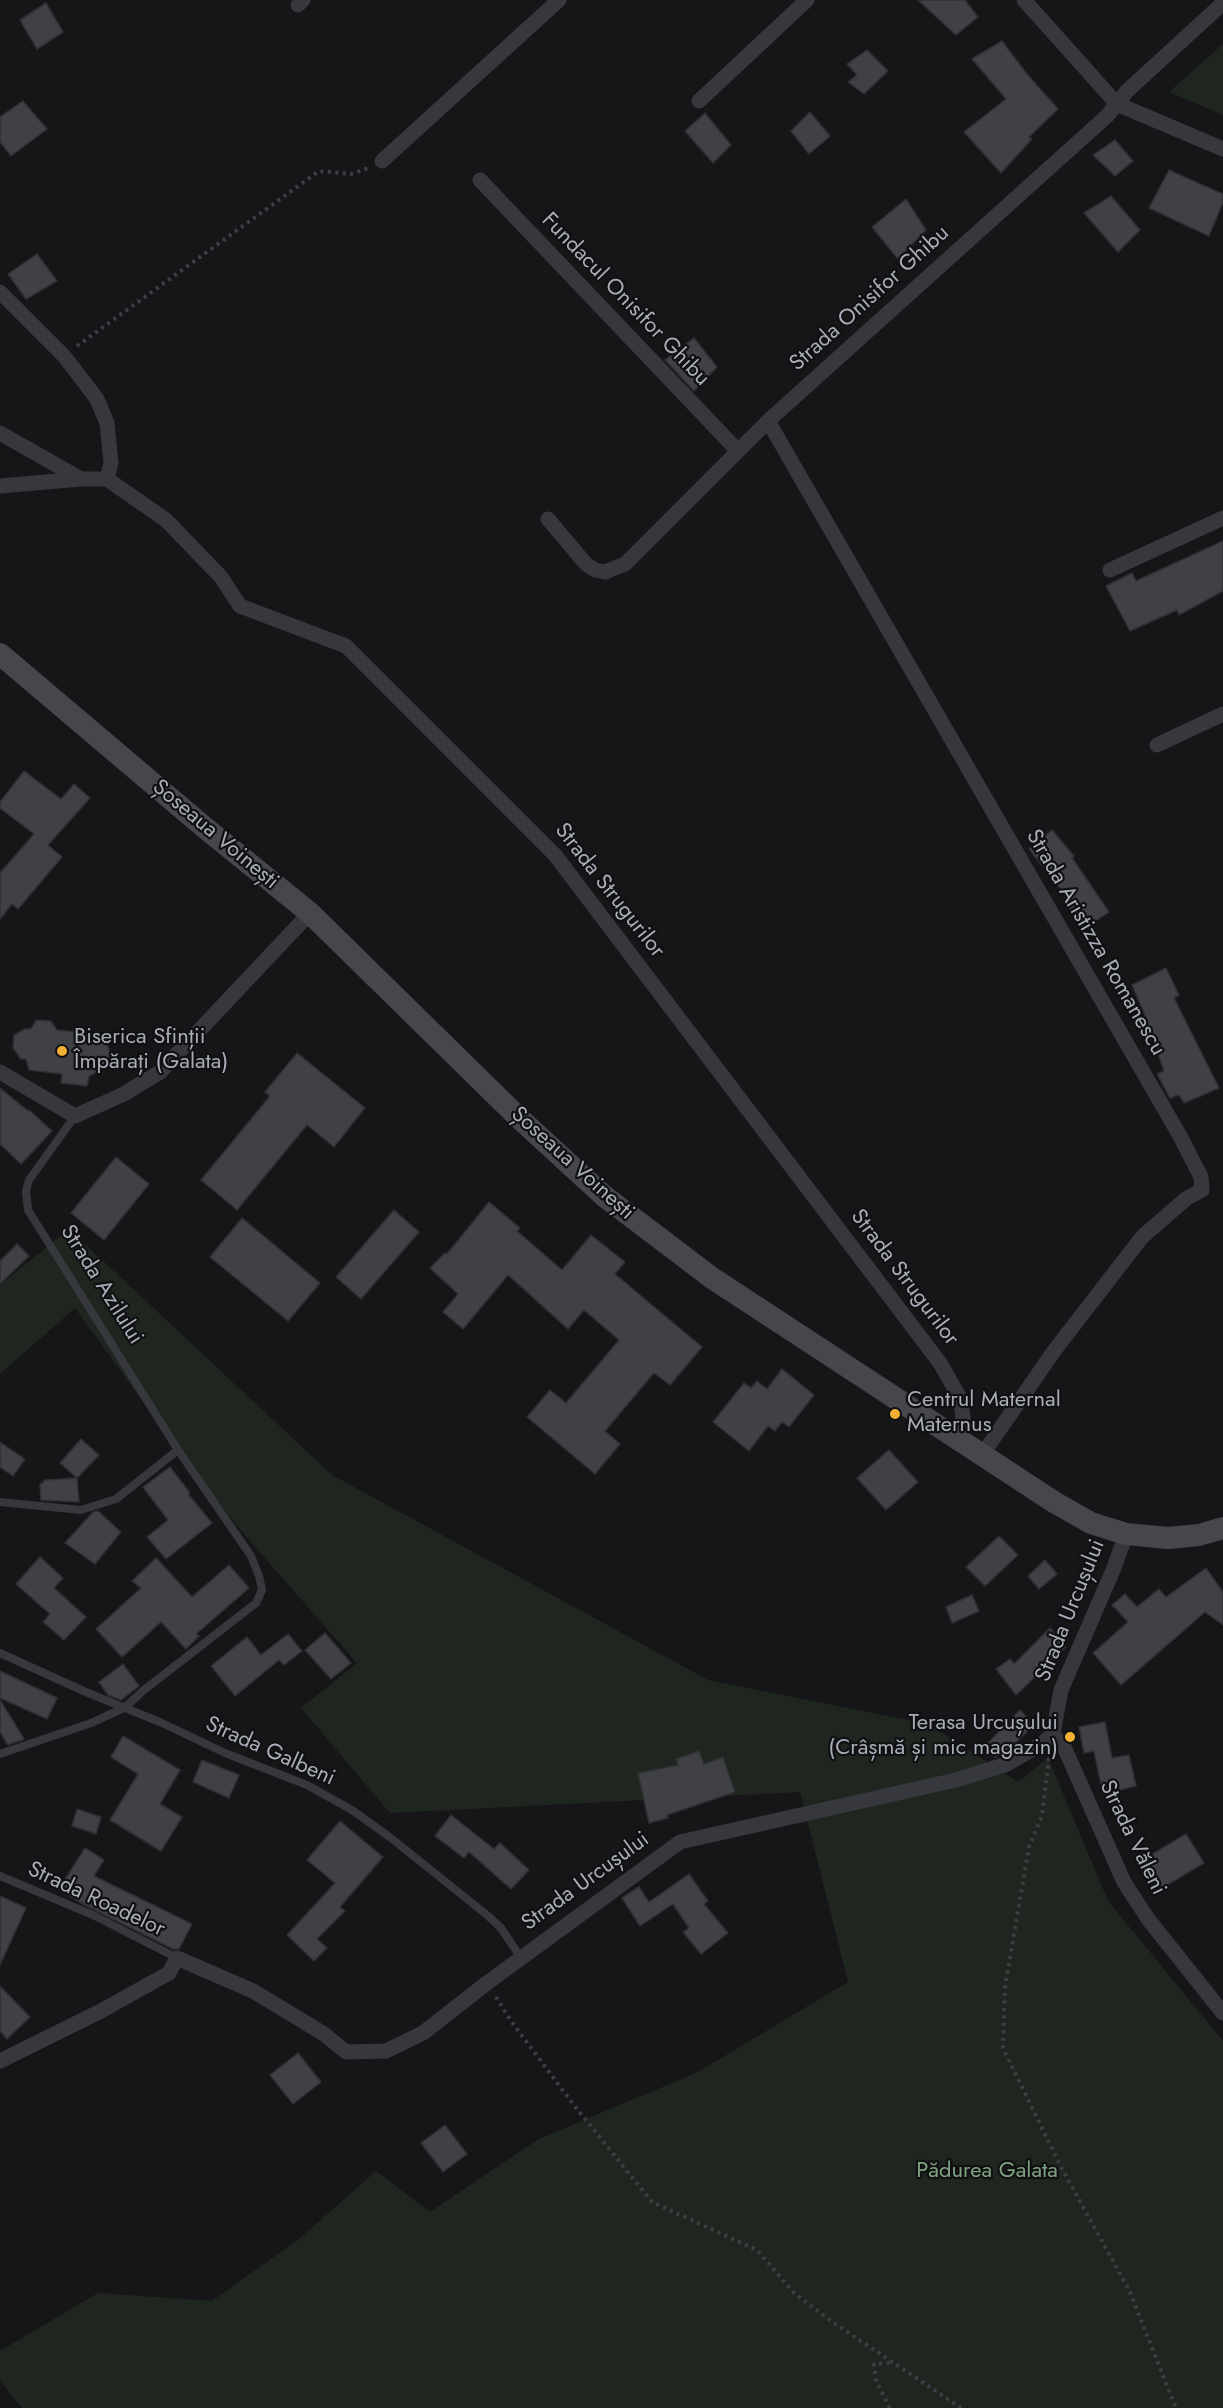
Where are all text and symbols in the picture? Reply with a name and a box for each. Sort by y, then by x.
street label: Fundacul Onisifor Ghibu [535,208,715,392]
street label: Strada Onisifor Ghibu [785,221,955,377]
street label: Șoseaua Voinești [146,774,284,896]
street label: Strada Strugurilor [548,818,670,964]
street label: Strada Aristizza Romanescu [1019,825,1171,1061]
place label: Biserica Sfinții Împărați (Galata) [74,1025,228,1076]
marker: Biserica Sfinții Împărați (Galata) [55,1044,69,1058]
street label: Șoseaua Voinești [505,1102,639,1226]
street label: Strada Strugurilor [844,1205,964,1351]
street label: Strada Azilului [54,1221,148,1349]
place label: Centrul Maternal Maternus [907,1388,1061,1440]
marker: Centrul Maternal Maternus [888,1407,902,1421]
street label: Strada Urcușului [1030,1536,1112,1686]
place label: Terasa Urcușului (Crâșmă și mic magazin) [828,1711,1058,1762]
street label: Strada Galbeni [201,1712,339,1792]
marker: Terasa Urcușului (Crâșmă și mic magazin) [1063,1730,1077,1744]
street label: Strada Văleni [1093,1776,1171,1900]
street label: Strada Urcușului [517,1827,655,1937]
street label: Strada Roadelor [23,1857,169,1943]
park label: Pădurea Galata [916,2159,1058,2185]

